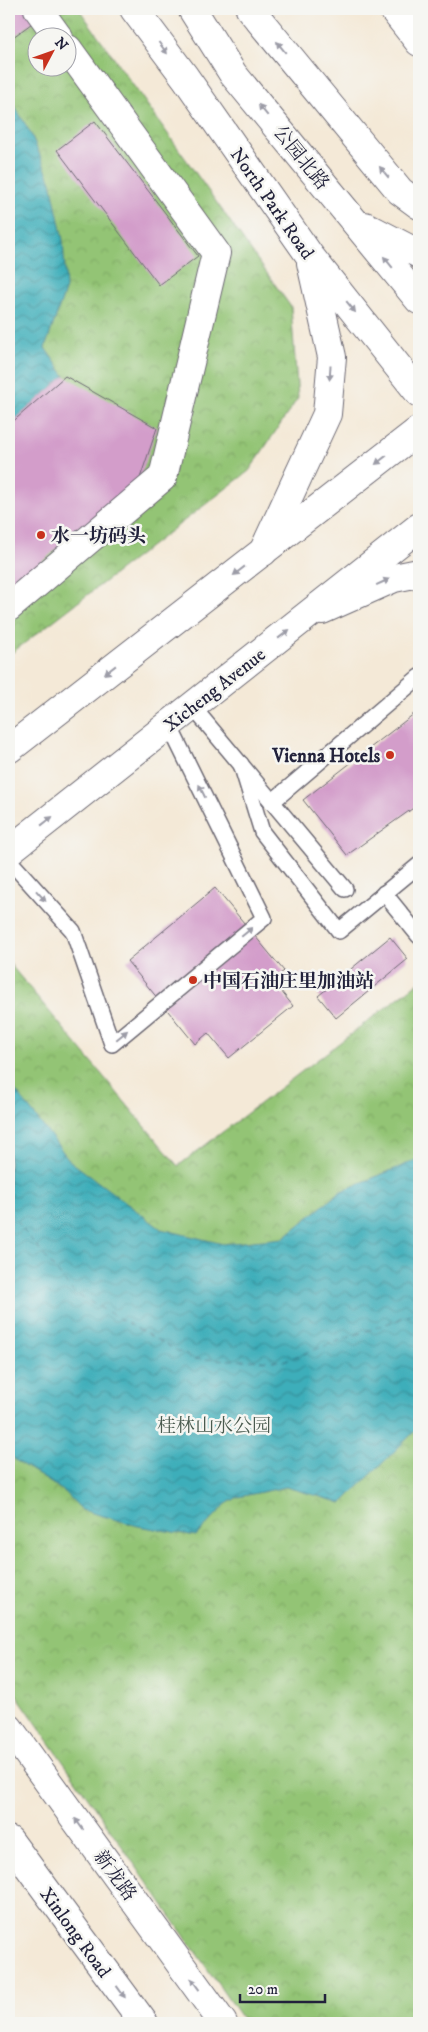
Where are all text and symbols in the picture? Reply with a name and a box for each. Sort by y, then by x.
north arrow [28,28,78,78]
text: N [50,34,72,55]
one-way arrow [275,40,286,53]
one-way arrow [158,41,169,54]
one-way arrow [257,103,268,116]
street label: 公园北路 [268,121,334,195]
street label: North Park Road [225,144,319,264]
one-way arrow [378,167,390,179]
one-way arrow [383,256,394,269]
one-way arrow [345,300,356,313]
one-way arrow [326,365,334,381]
one-way arrow [374,455,388,465]
place label: 水一坊码头 [51,525,146,548]
marker: 水一坊码头 [35,529,47,541]
one-way arrow [233,565,246,576]
one-way arrow [376,578,390,586]
one-way arrow [277,628,290,639]
street label: Xicheng Avenue [160,643,270,737]
one-way arrow [104,665,117,676]
place label: Vienna Hotels [271,745,381,768]
marker: Vienna Hotels [384,749,396,761]
one-way arrow [198,784,206,799]
one-way arrow [40,816,53,827]
one-way arrow [35,890,47,902]
one-way arrow [241,926,254,937]
place label: 中国石油庄里加油站 [203,970,374,993]
marker: 中国石油庄里加油站 [187,974,199,986]
one-way arrow [116,1030,129,1041]
park label: 桂林山水公园 [157,1415,271,1438]
one-way arrow [74,1817,84,1831]
street label: 新龙路 [89,1846,141,1906]
street label: Xinlong Road [34,1883,116,1983]
scale bar [240,1972,326,2004]
one-way arrow [189,1978,200,1991]
text: 20 m [248,1980,278,1999]
one-way arrow [115,1985,126,1998]

